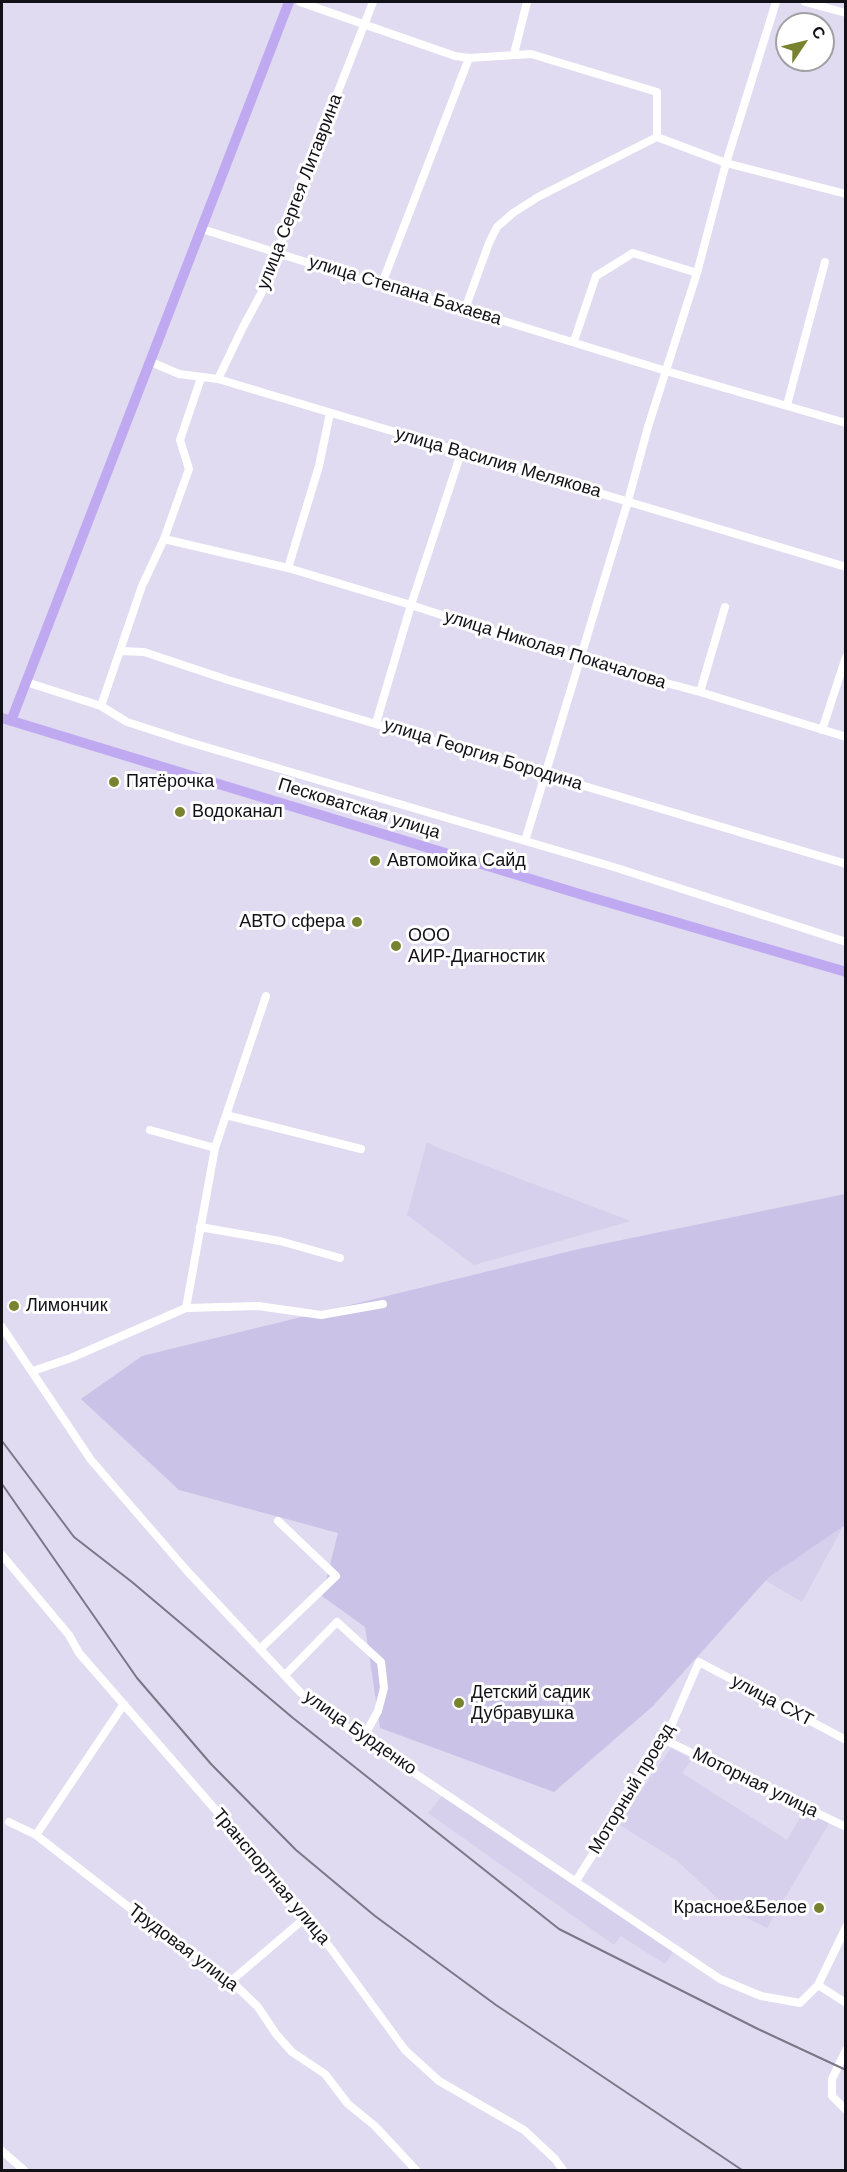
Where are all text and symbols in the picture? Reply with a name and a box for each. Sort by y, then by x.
north arrow [775,12,835,72]
text: С [808,23,829,42]
street label: улица Сергея Литаврина [253,91,347,293]
street label: улица Степана Бахаева [306,251,504,331]
street label: улица Василия Мелякова [393,423,603,503]
street label: улица Николая Покачалова [441,606,669,694]
street label: улица Георгия Бородина [381,715,585,795]
place label: Пятёрочка [126,771,214,793]
street label: Песковатская улица [275,774,443,844]
marker: Пятёрочка [107,775,121,789]
place label: Водоканал [192,801,283,823]
marker: Водоканал [173,805,187,819]
place label: Автомойка Сайд [387,850,526,872]
marker: Автомойка Сайд [368,854,382,868]
place label: АВТО сфера [239,911,345,933]
marker: АВТО сфера [350,915,364,929]
place label: ООО АИР-Диагностик [408,925,545,968]
marker: ООО АИР-Диагностик [389,939,403,953]
place label: Лимончик [26,1295,108,1317]
marker: Лимончик [7,1299,21,1313]
street label: улица СХТ [727,1670,817,1732]
place label: Детский садик Дубравушка [471,1682,590,1724]
street label: улица Бурденко [299,1686,421,1780]
marker: Детский садик Дубравушка [452,1696,466,1710]
street label: Моторный проезд [584,1720,680,1858]
street label: Моторная улица [689,1743,821,1823]
street label: Транспортная улица [208,1805,334,1949]
place label: Красное&Белое [674,1897,807,1919]
street label: Трудовая улица [124,1900,242,1996]
marker: Красное&Белое [812,1901,826,1915]

